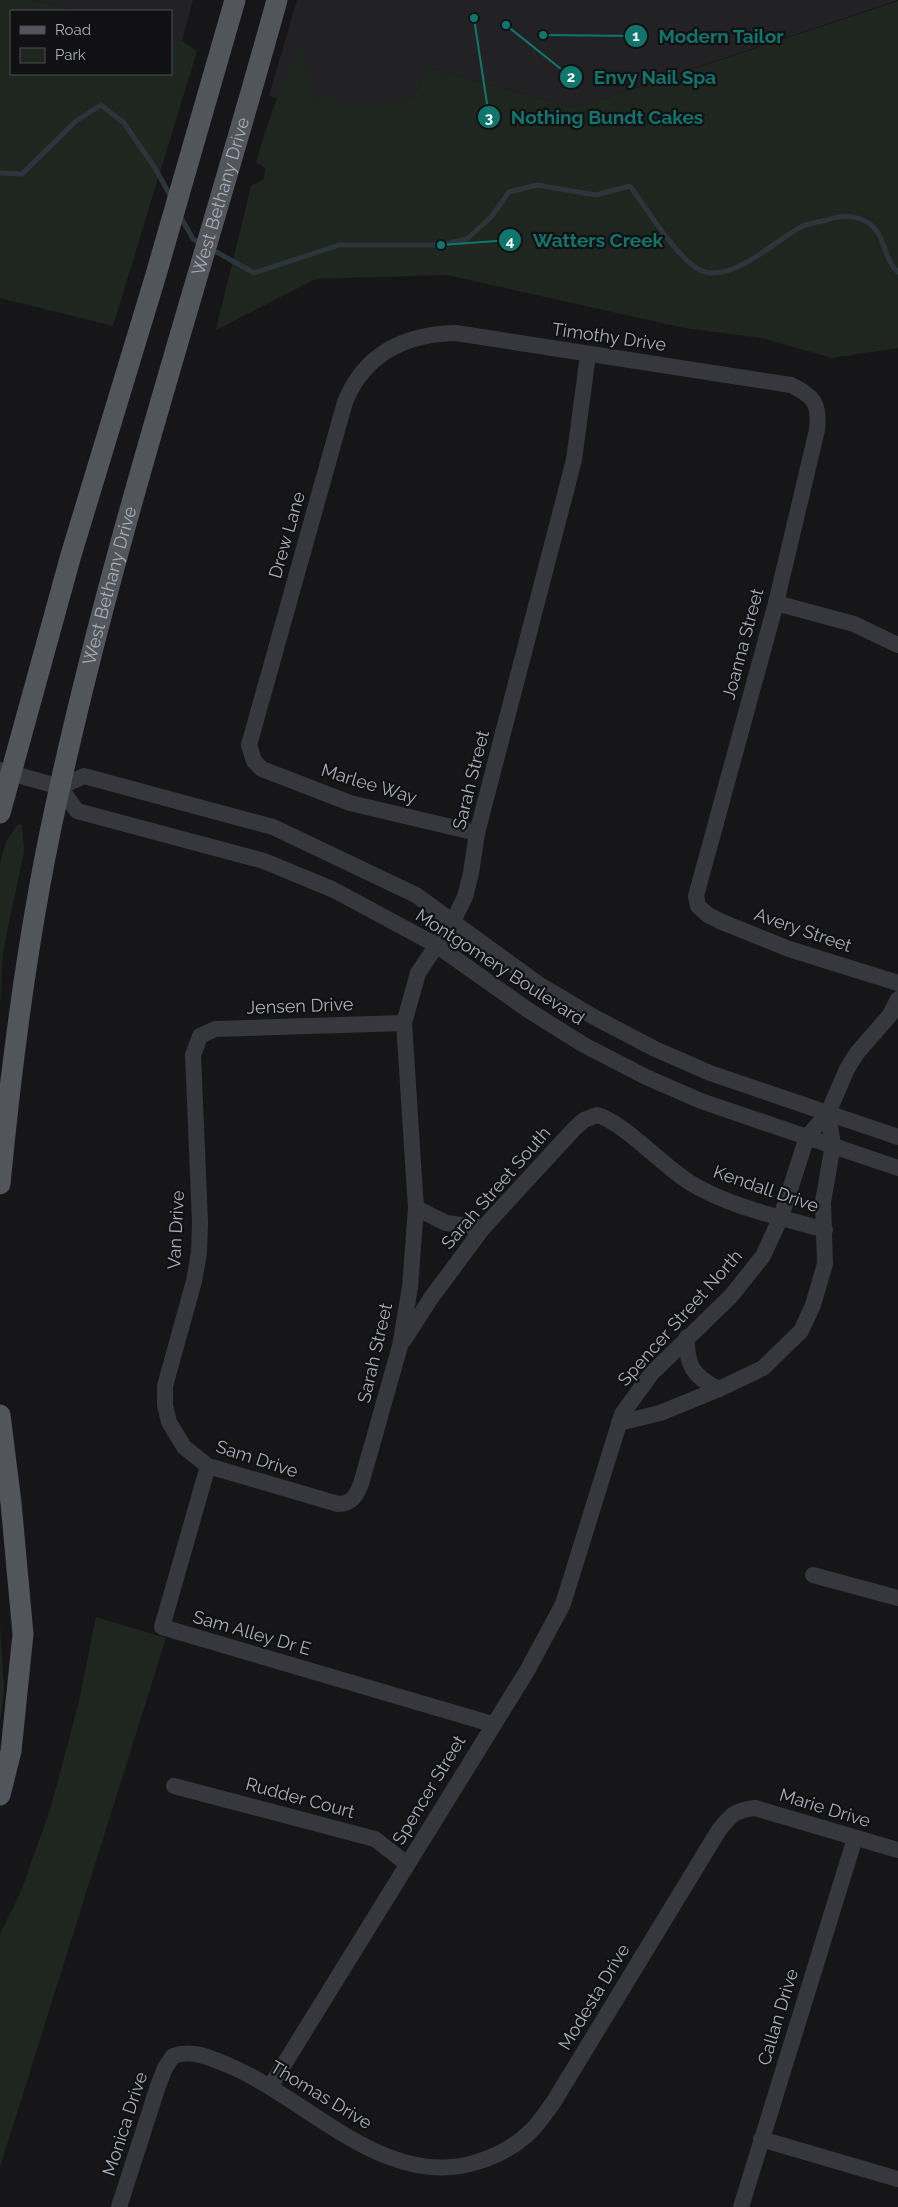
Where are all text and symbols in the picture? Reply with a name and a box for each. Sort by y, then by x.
legend [10,10,172,75]
callout: Modern Tailor [623,19,794,53]
text: Road [55,21,91,39]
text: Modern Tailor [658,25,784,47]
text: 1 [632,27,640,45]
text: Park [55,46,86,64]
callout: Envy Nail Spa [558,60,727,94]
text: Envy Nail Spa [594,66,716,88]
text: 2 [567,68,575,86]
callout: Nothing Bundt Cakes [476,100,713,134]
text: Nothing Bundt Cakes [511,106,703,128]
text: 3 [485,109,493,127]
street label: West Bethany Drive [187,114,253,278]
callout: Watters Creek [498,223,673,257]
text: Watters Creek [533,229,664,251]
text: 4 [506,232,515,250]
street label: Timothy Drive [551,318,668,355]
street label: Drew Lane [264,489,309,581]
street label: West Bethany Drive [78,503,140,667]
street label: Joanna Street [718,586,767,702]
street label: Sarah Street [448,728,493,832]
street label: Marlee Way [319,759,420,808]
street label: Avery Street [752,903,855,956]
street label: Montgomery Boulevard [412,904,589,1029]
street label: Jensen Drive [246,993,354,1018]
street label: Sarah Street South [437,1122,554,1253]
street label: Kendall Drive [711,1161,822,1216]
street label: Van Drive [163,1189,188,1270]
street label: Spencer Street North [613,1245,746,1390]
street label: Sarah Street [353,1301,396,1405]
street label: Sam Drive [214,1435,301,1482]
street label: Sam Alley Dr E [191,1606,314,1659]
street label: Spencer Street [388,1731,469,1848]
street label: Rudder Court [243,1773,357,1822]
street label: Marie Drive [777,1784,874,1831]
street label: Modesta Drive [554,1939,634,2054]
street label: Callan Drive [753,1966,802,2068]
street label: Thomas Drive [267,2056,376,2133]
street label: Monica Drive [98,2069,151,2178]

